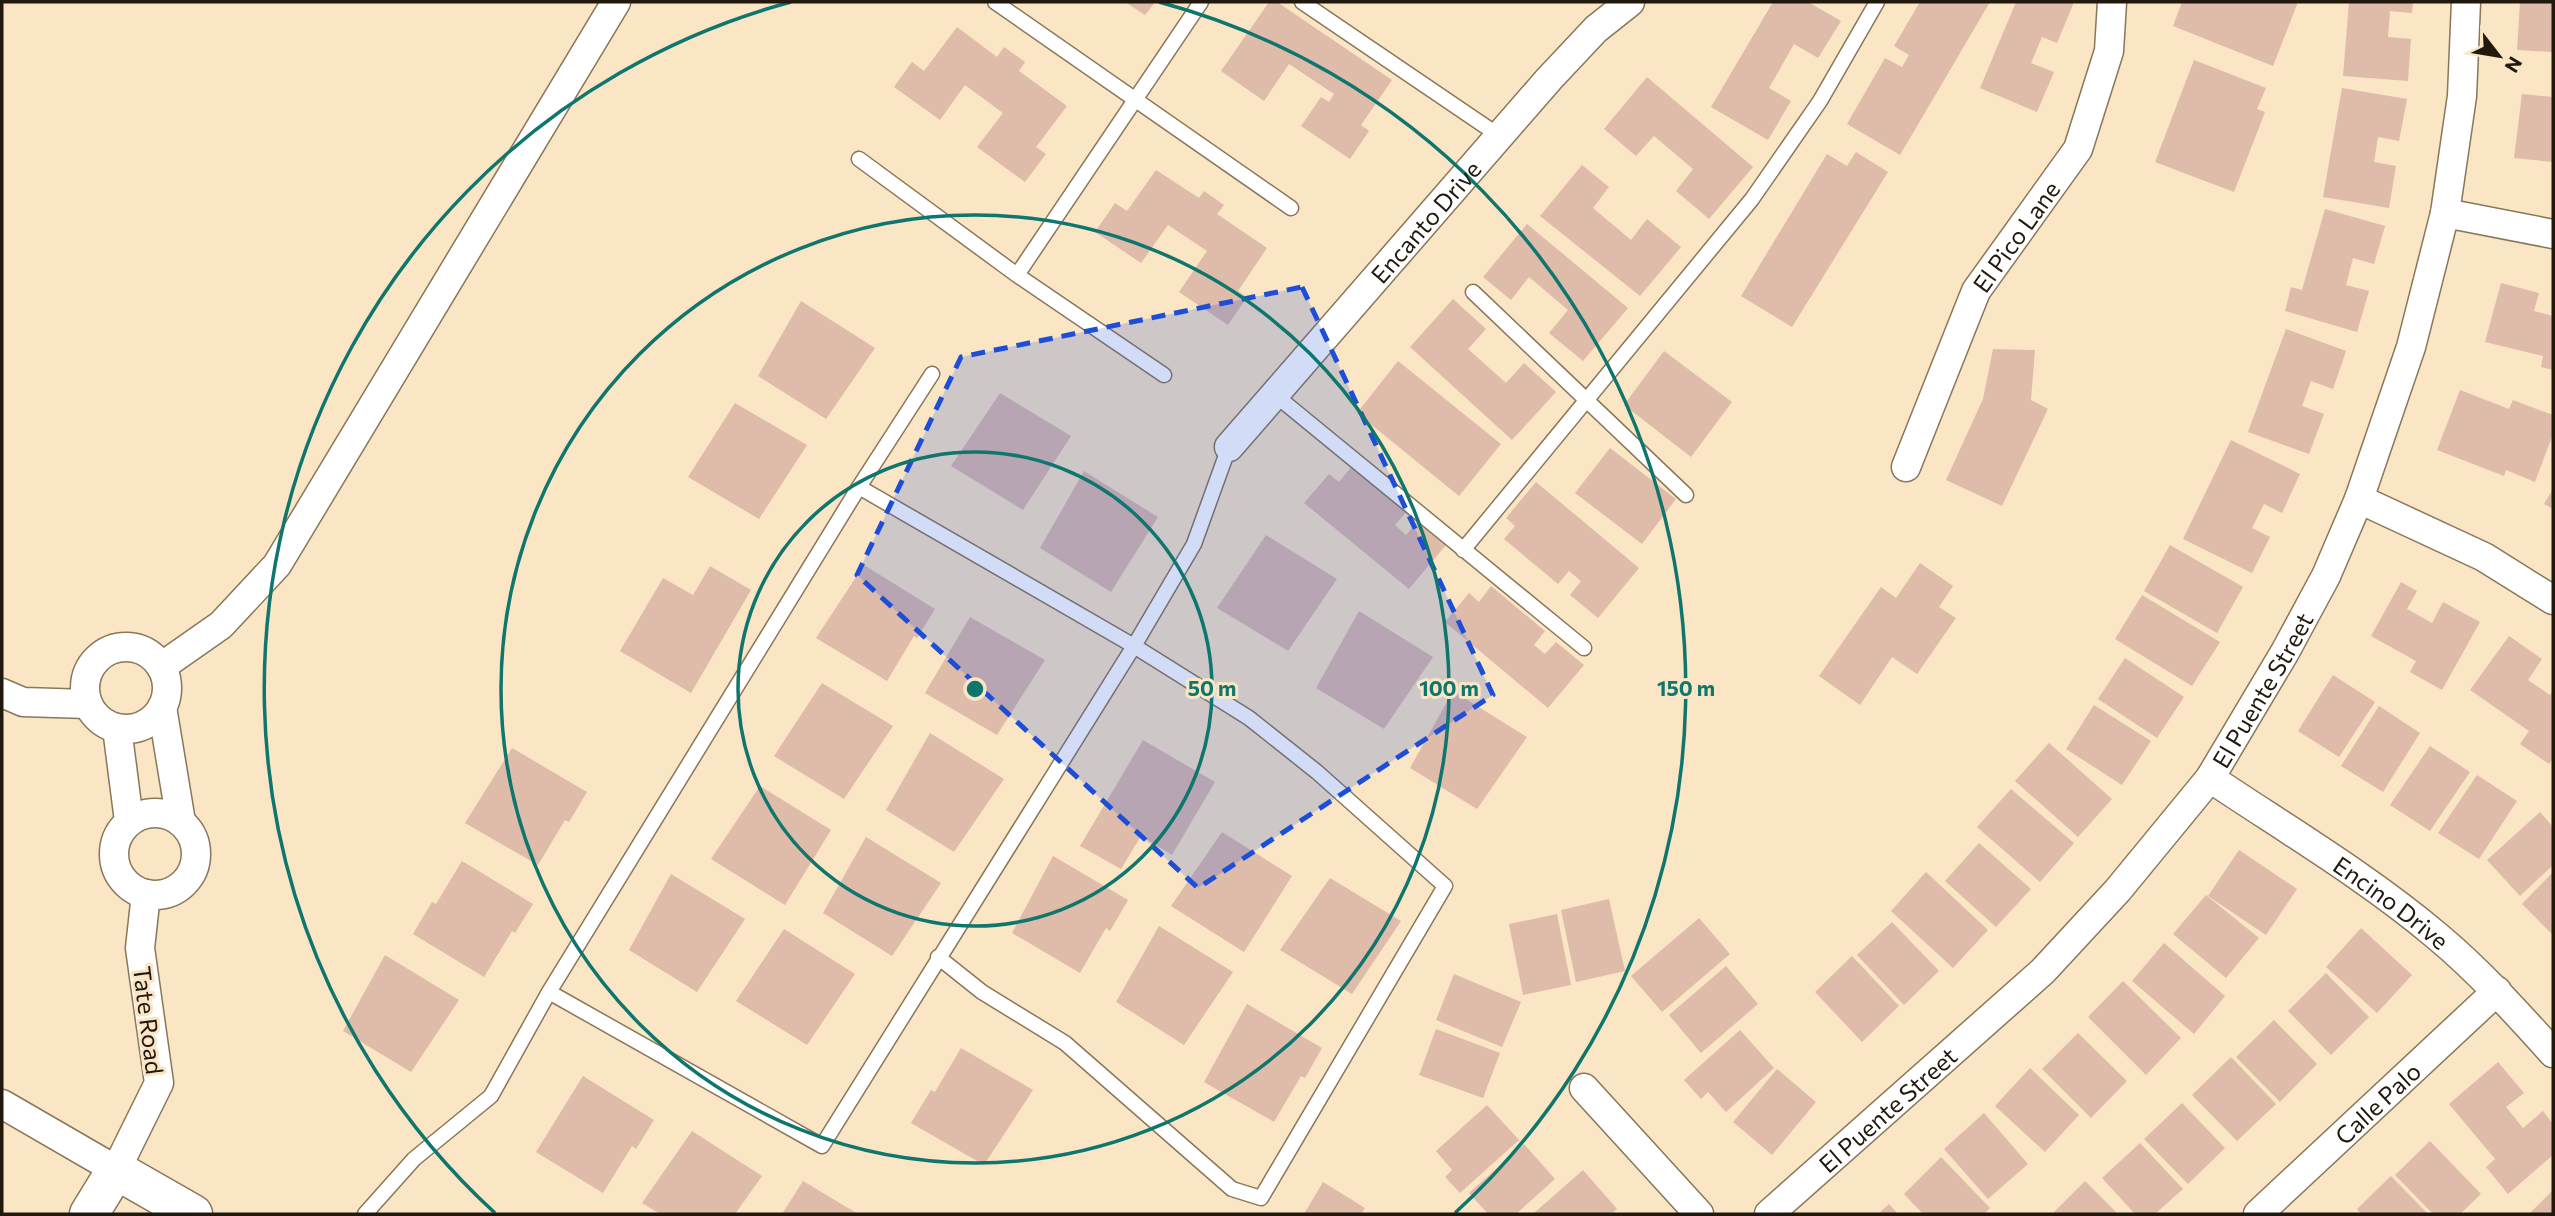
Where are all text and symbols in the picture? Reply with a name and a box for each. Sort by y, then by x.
north arrow [2464,21,2534,91]
text: N [2500,53,2528,77]
street label: Encanto Drive [1364,154,1486,289]
street label: El Pico Lane [1966,175,2065,297]
street label: El Puente Street [2205,607,2318,772]
text: 50 m [1188,675,1236,700]
text: 100 m [1419,675,1479,700]
text: 150 m [1657,675,1715,700]
centre of rings [963,677,987,701]
street label: Encino Drive [2329,849,2455,955]
street label: Tate Road [128,964,170,1076]
street label: El Puente Street [1812,1040,1962,1178]
street label: Calle Palo [2328,1056,2426,1150]

